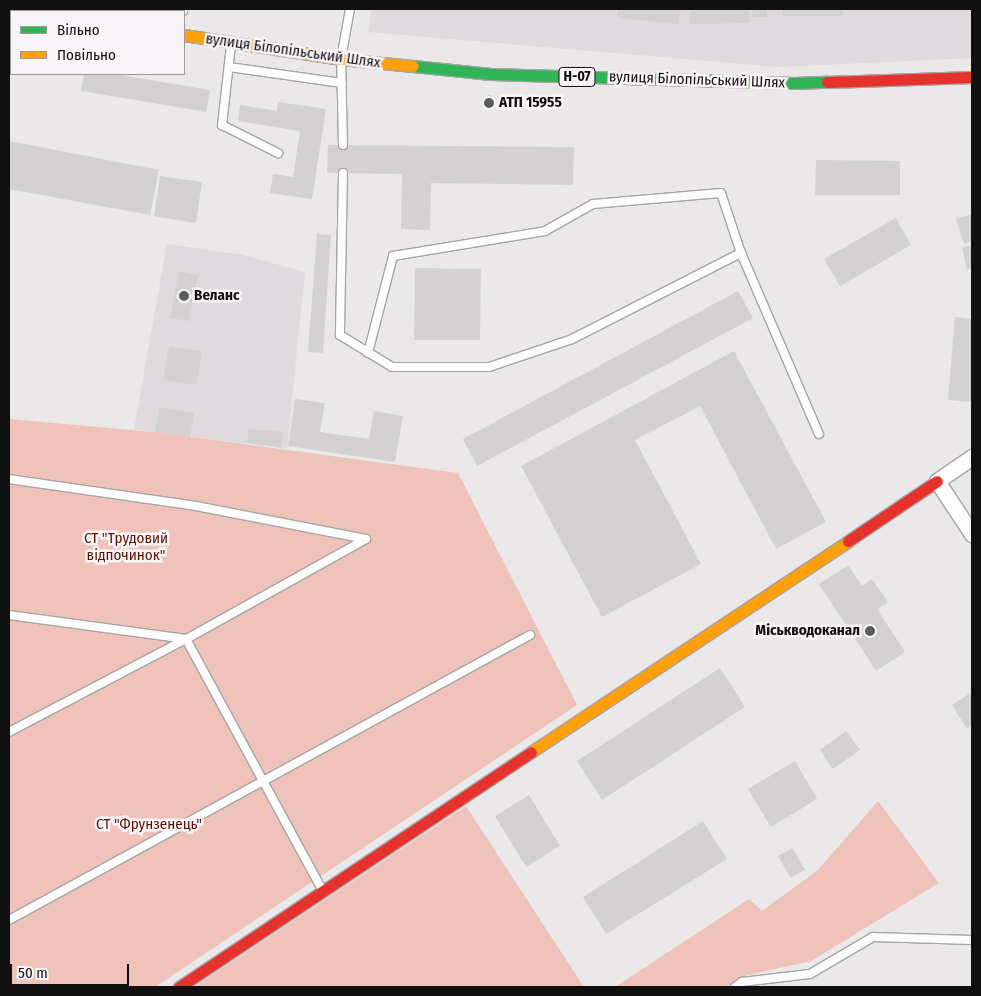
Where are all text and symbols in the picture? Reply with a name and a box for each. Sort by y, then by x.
legend [10,10,185,75]
text: Вільно [57,21,100,39]
street label: вулиця Білопільський Шлях [204,30,382,72]
text: Повільно [57,46,116,64]
road number: Н-07 [558,66,596,88]
street label: вулиця Білопільський Шлях [609,68,785,92]
place label: АТП 15955 [499,94,562,112]
marker: АТП 15955 [483,97,495,109]
place label: Веланс [194,287,240,305]
marker: Веланс [178,290,190,302]
park label: СТ "Трудовий відпочинок" [84,529,168,564]
place label: Міськводоканал [755,622,860,640]
marker: Міськводоканал [864,625,876,637]
park label: СТ "Фрунзенець" [96,816,202,834]
scale bar [12,954,131,986]
text: 50 m [18,964,48,982]

